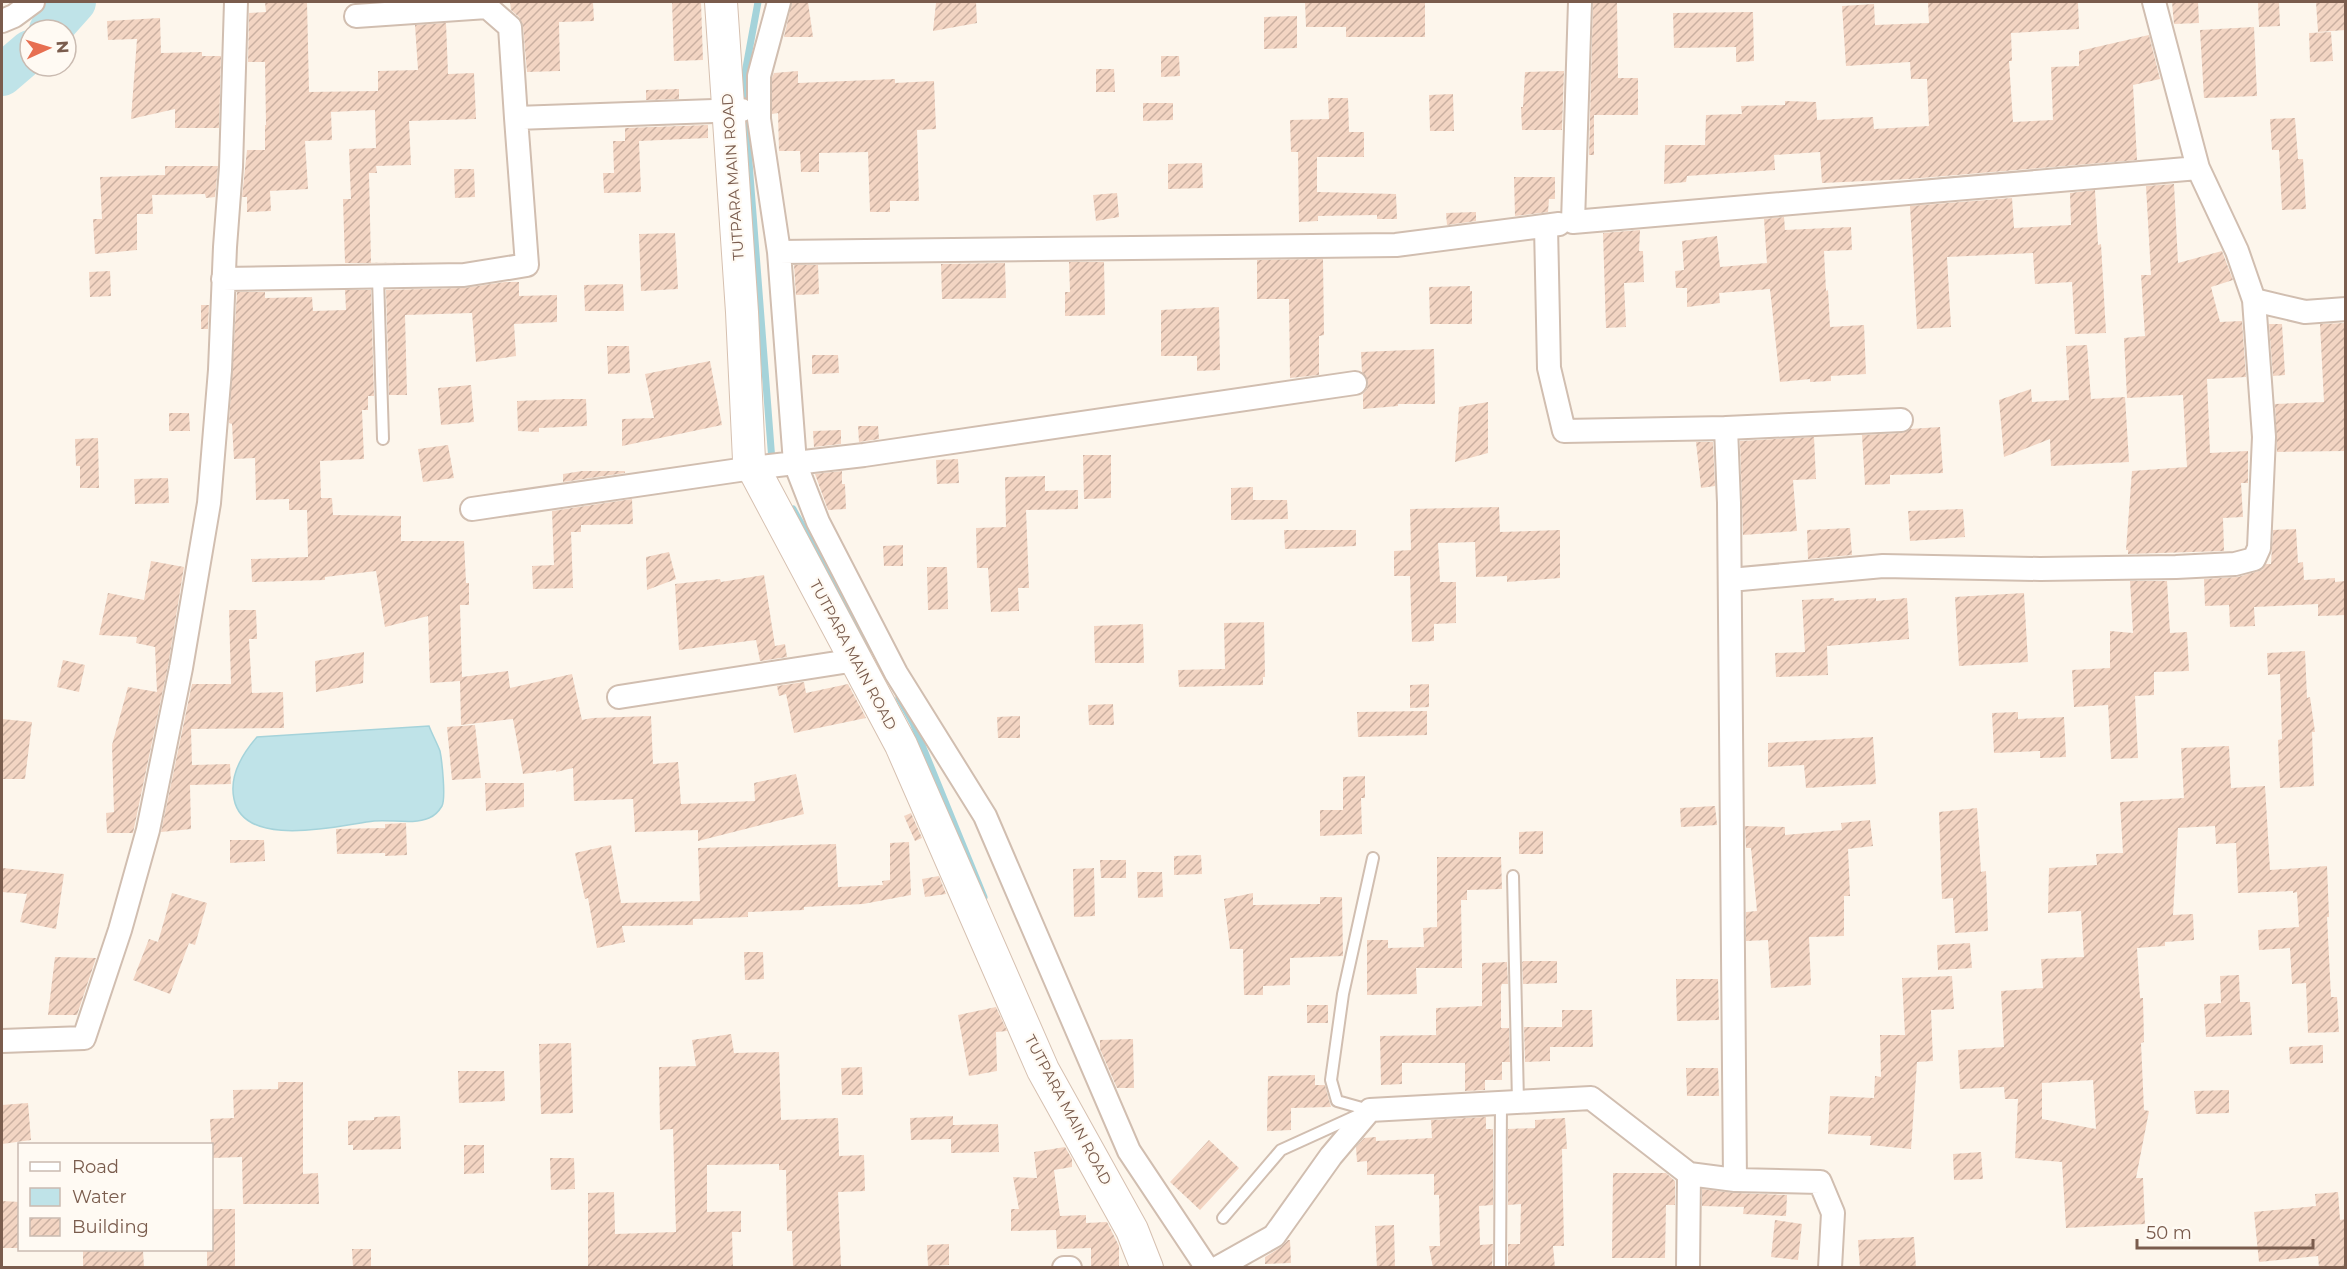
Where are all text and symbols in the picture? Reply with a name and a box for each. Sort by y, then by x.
north arrow [18,18,78,78]
text: N [53,40,72,54]
street label: TUTPARA MAIN ROAD [717,93,748,261]
street label: TUTPARA MAIN ROAD [806,576,901,733]
street label: TUTPARA MAIN ROAD [1021,1031,1116,1188]
legend [18,1143,213,1251]
text: Road [72,1156,119,1178]
text: Water [72,1186,127,1208]
scale bar [2137,1212,2312,1250]
text: Building [72,1216,149,1238]
text: 50 m [2146,1222,2192,1244]

